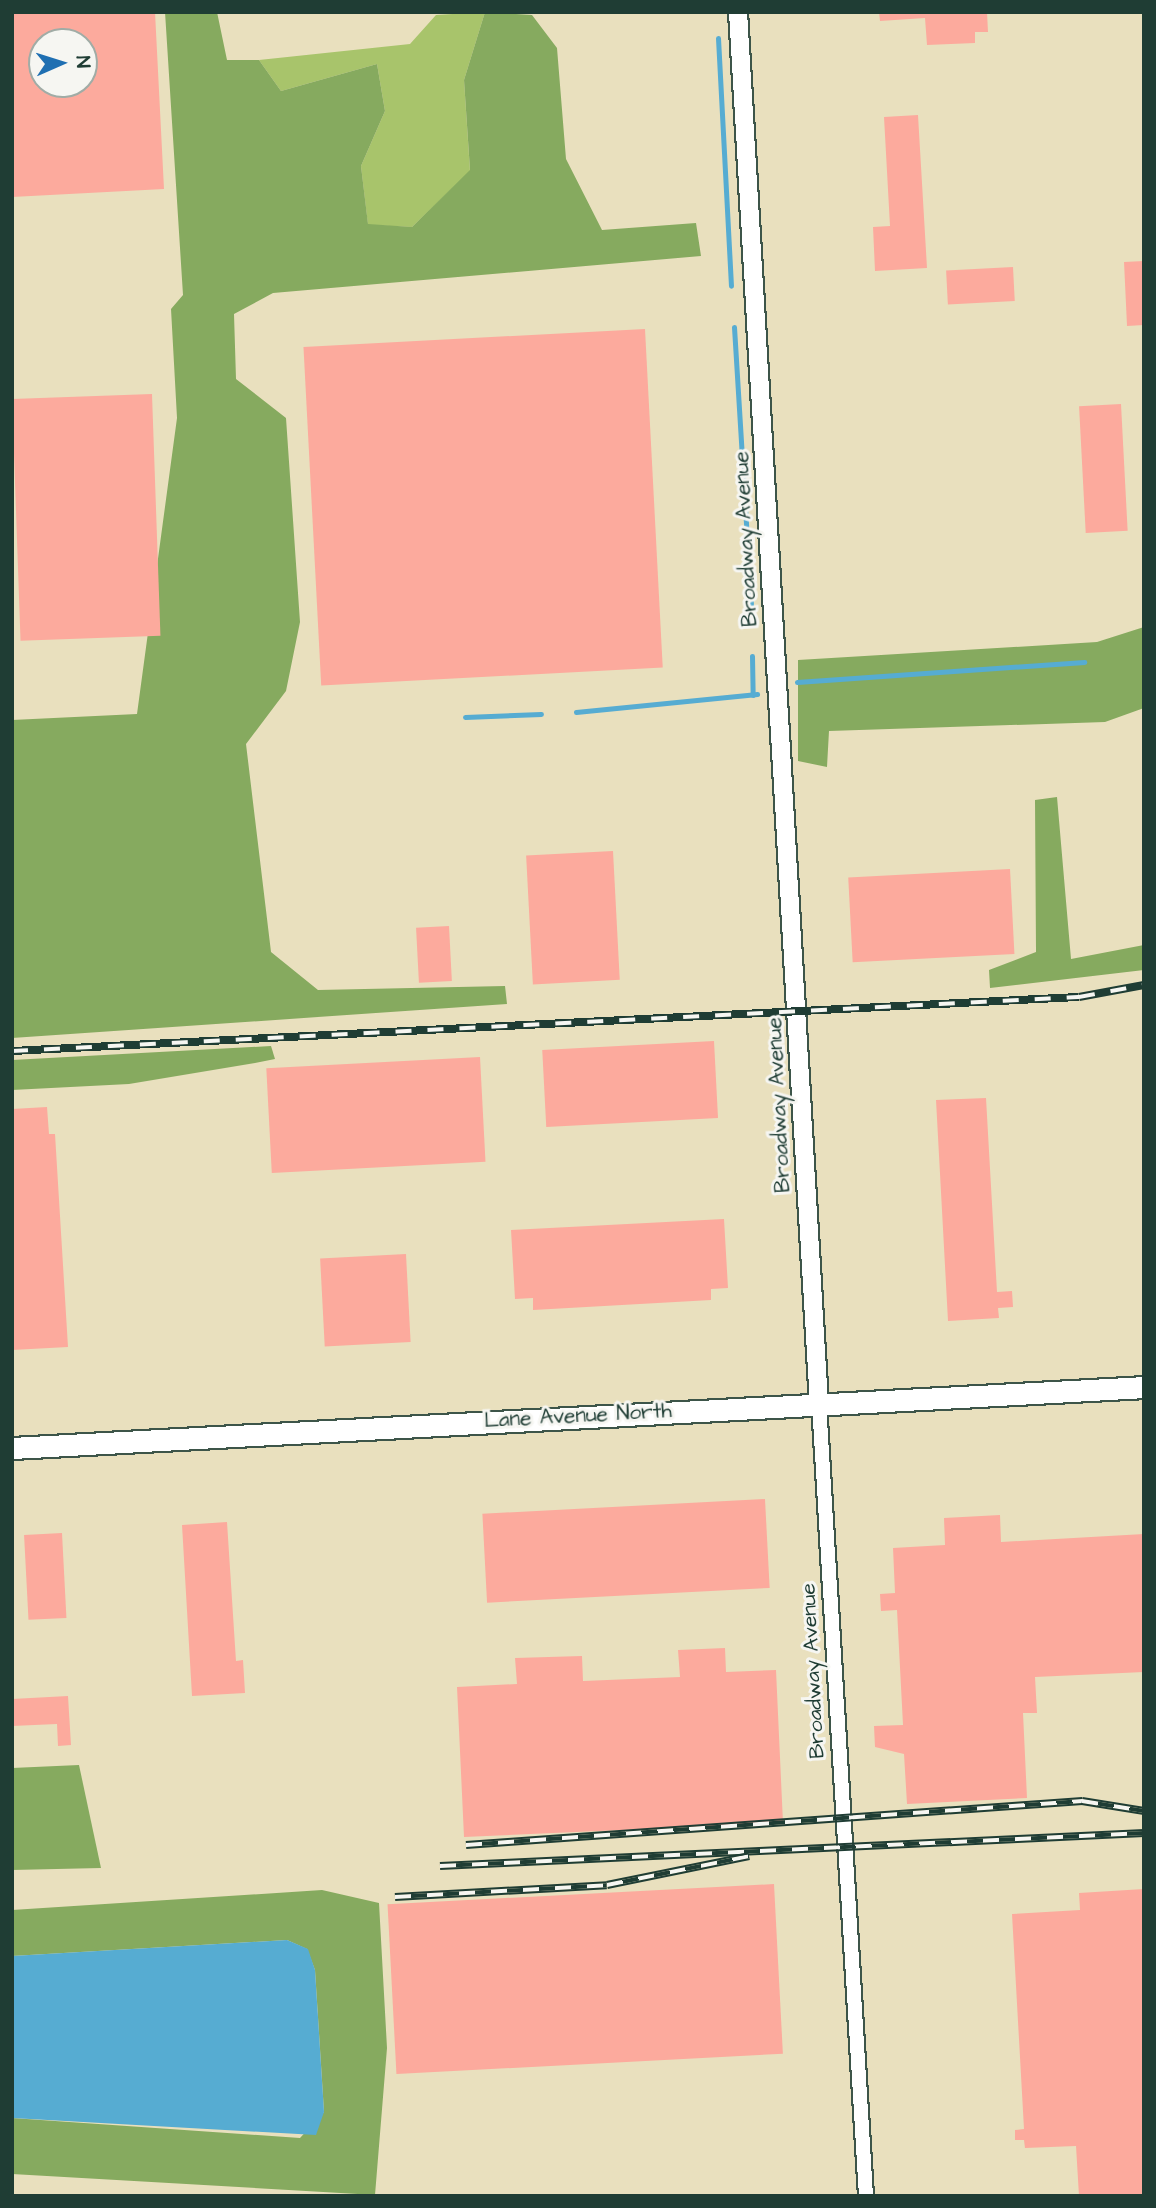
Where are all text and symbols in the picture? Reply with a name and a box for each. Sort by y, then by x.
north arrow [28,28,98,98]
text: N [69,55,96,69]
street label: Broadway Avenue [729,451,763,627]
street label: Broadway Avenue [762,1017,796,1193]
street label: Lane Avenue North [484,1399,672,1433]
street label: Broadway Avenue [796,1583,830,1759]

